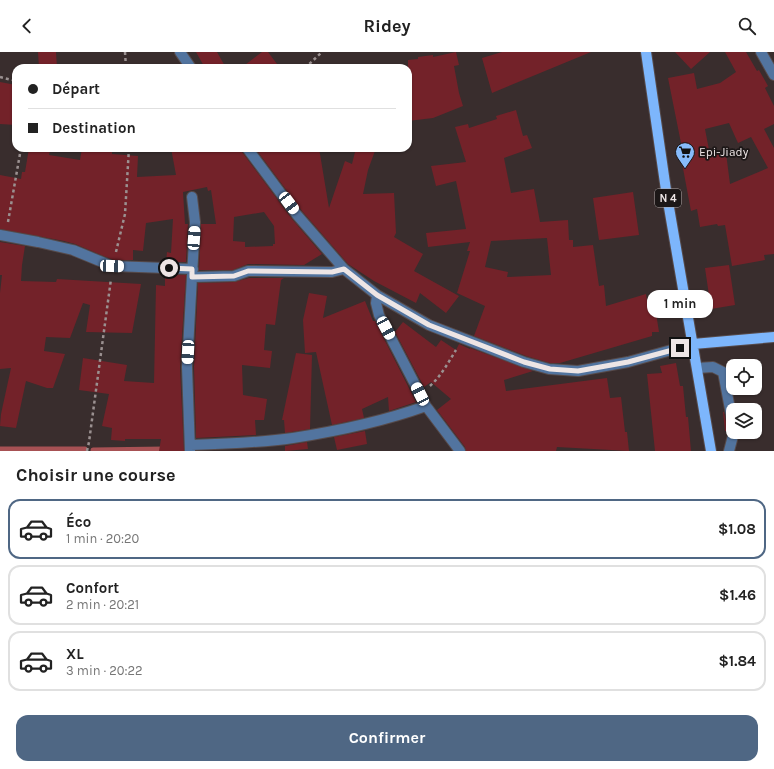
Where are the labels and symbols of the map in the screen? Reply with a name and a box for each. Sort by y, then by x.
supermarket icon: Epi-Jiady [674,141,696,169]
place label: Epi-Jiady [699,145,749,159]
road number: N 4 [655,189,681,207]
car [277,190,301,216]
car [187,226,201,250]
route start [160,259,178,277]
car [100,260,124,272]
callout: 1 min [647,290,713,318]
car [375,315,397,341]
route end [671,339,689,357]
car [181,340,195,364]
car [409,381,431,407]

